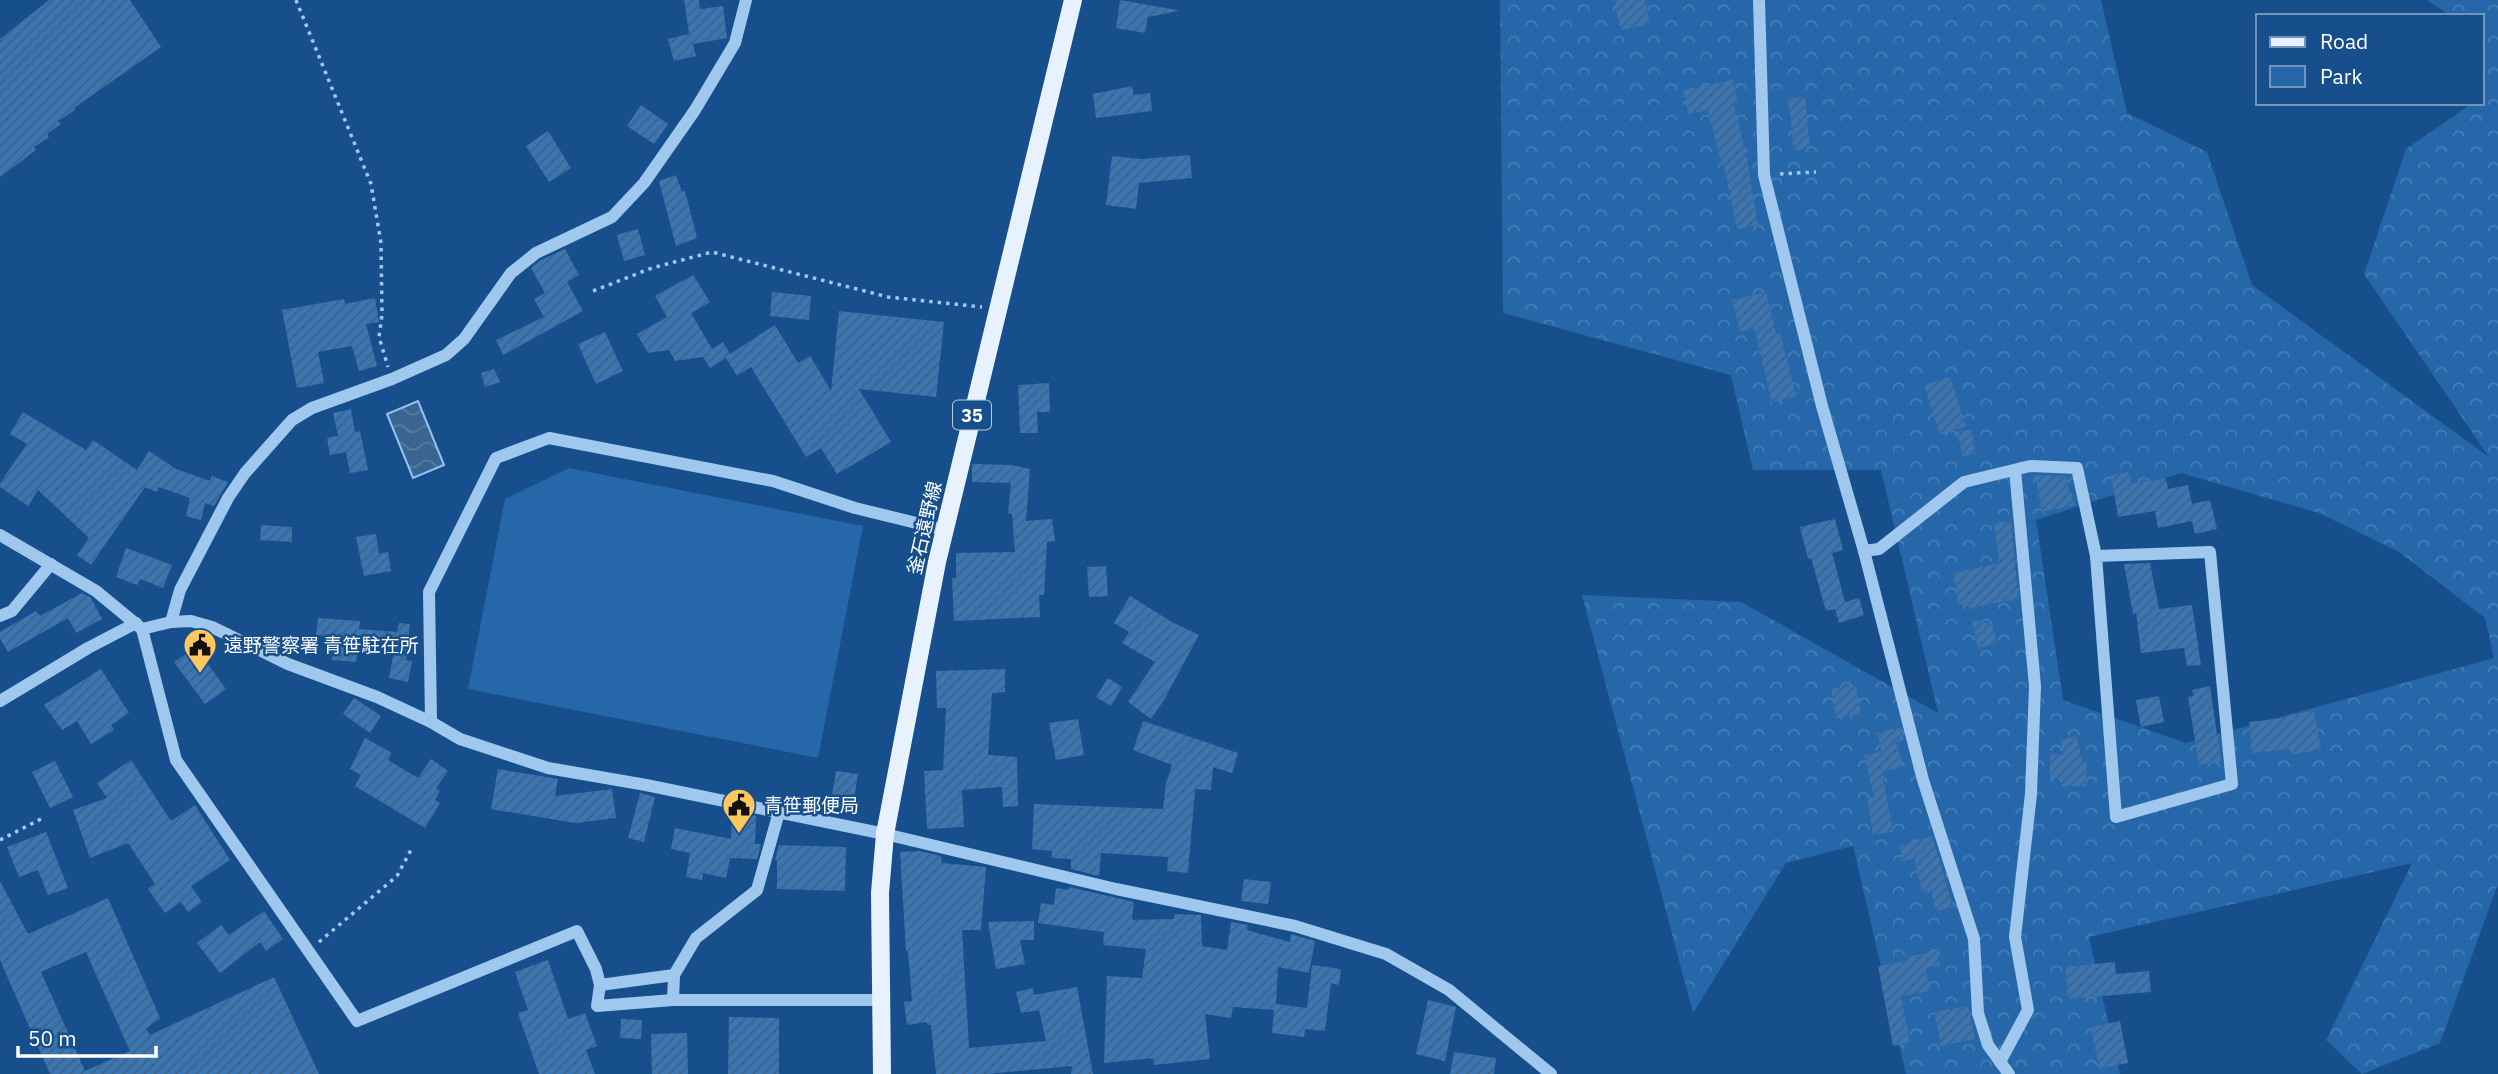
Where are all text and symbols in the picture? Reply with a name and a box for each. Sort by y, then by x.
legend [2256,14,2484,105]
text: Road [2320,27,2368,55]
text: Park [2320,62,2363,90]
road number: 35 [953,400,991,430]
street label: 釜石遠野線 [902,479,946,577]
public building icon: 遠野警察署 青笹駐在所 [181,626,219,675]
place label: 遠野警察署 青笹駐在所 [224,633,419,657]
public building icon: 青笹郵便局 [720,786,758,835]
place label: 青笹郵便局 [764,793,859,817]
scale bar [18,1014,156,1058]
text: 50 m [28,1024,77,1052]

